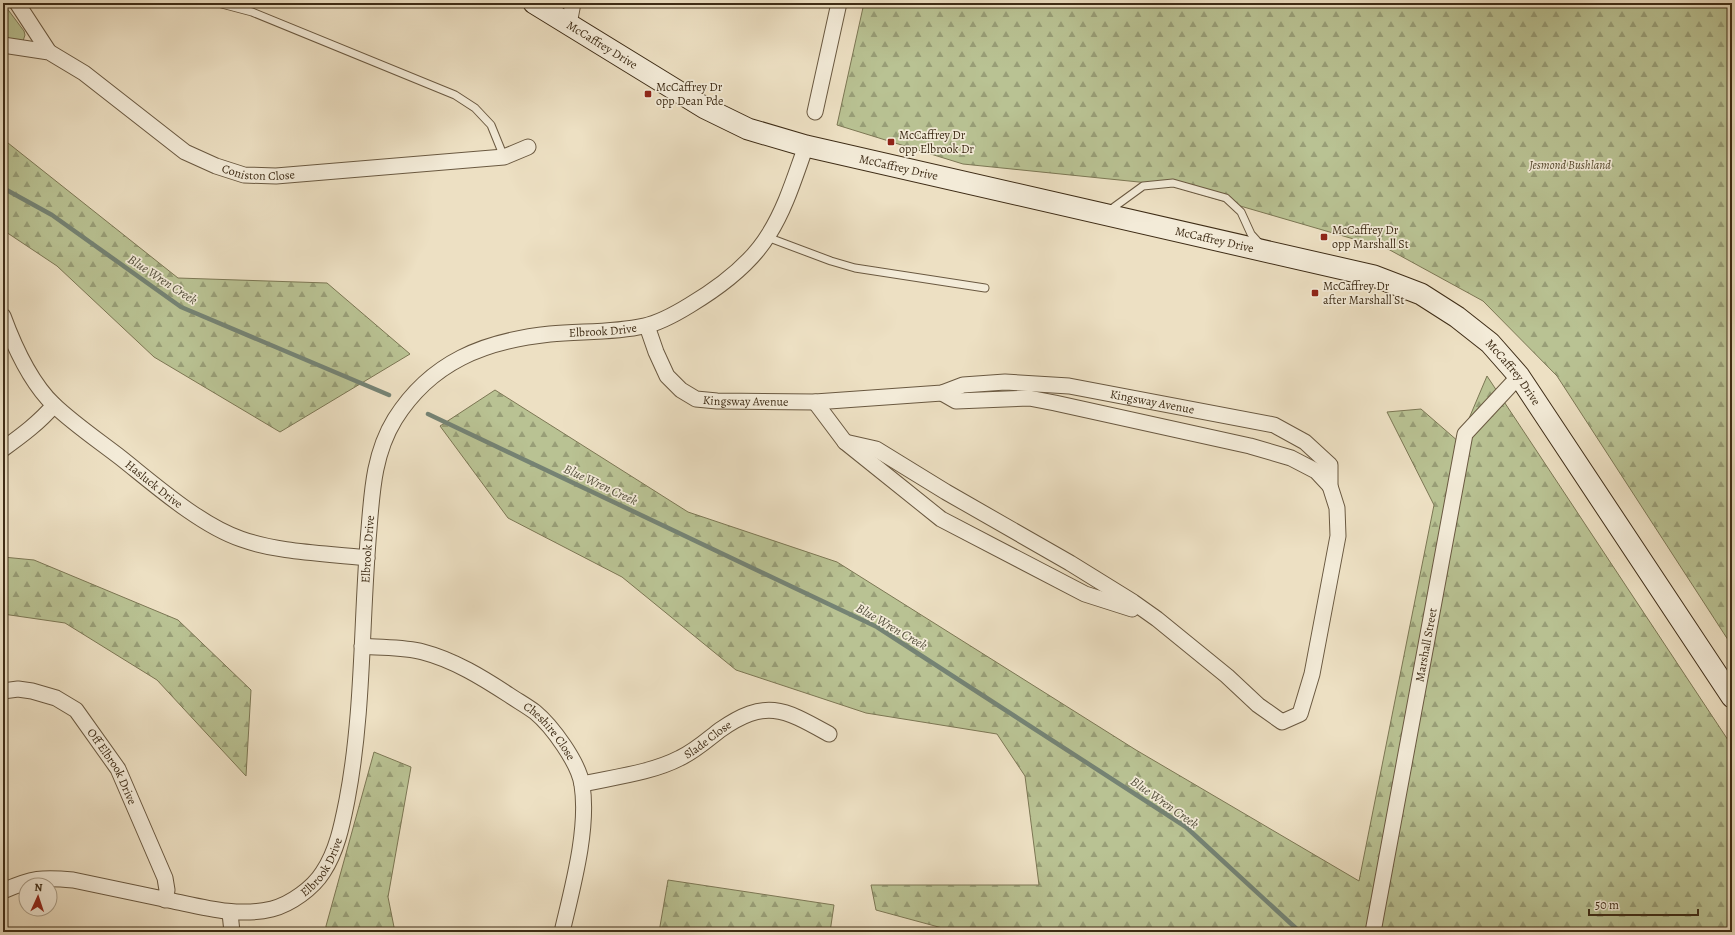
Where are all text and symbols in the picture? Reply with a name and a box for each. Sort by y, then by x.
street label: McCaffrey Drive [564,17,641,73]
place label: McCaffrey Dr opp Dean Pde [656,79,723,109]
marker: McCaffrey Dr opp Dean Pde [643,89,653,99]
place label: McCaffrey Dr opp Elbrook Dr [899,127,974,157]
marker: McCaffrey Dr opp Elbrook Dr [886,137,896,147]
street label: McCaffrey Drive [858,150,940,184]
park label: Jesmond Bushland [1528,157,1611,173]
street label: Coniston Close [220,160,295,184]
place label: McCaffrey Dr opp Marshall St [1332,222,1409,252]
street label: McCaffrey Drive [1174,223,1255,256]
marker: McCaffrey Dr opp Marshall St [1319,232,1329,242]
water label: Blue Wren Creek [125,251,201,308]
place label: McCaffrey Dr after Marshall St [1323,278,1404,308]
marker: McCaffrey Dr after Marshall St [1310,288,1320,298]
street label: Elbrook Drive [569,320,638,341]
street label: McCaffrey Drive [1482,336,1544,408]
street label: Kingsway Avenue [1109,386,1196,418]
street label: Kingsway Avenue [702,392,789,410]
street label: Hasluck Drive [122,456,186,512]
water label: Blue Wren Creek [561,460,641,509]
street label: Elbrook Drive [357,515,378,583]
water label: Blue Wren Creek [853,599,931,654]
street label: Marshall Street [1411,607,1441,683]
street label: Cheshire Close [520,698,579,763]
street label: Slade Close [681,717,734,762]
street label: Off Elbrook Drive [84,725,140,807]
water label: Blue Wren Creek [1127,773,1202,832]
street label: Elbrook Drive [297,836,346,900]
north arrow [18,877,58,917]
text: N [34,880,43,895]
scale bar [1589,891,1698,917]
text: 50 m [1595,897,1619,913]

